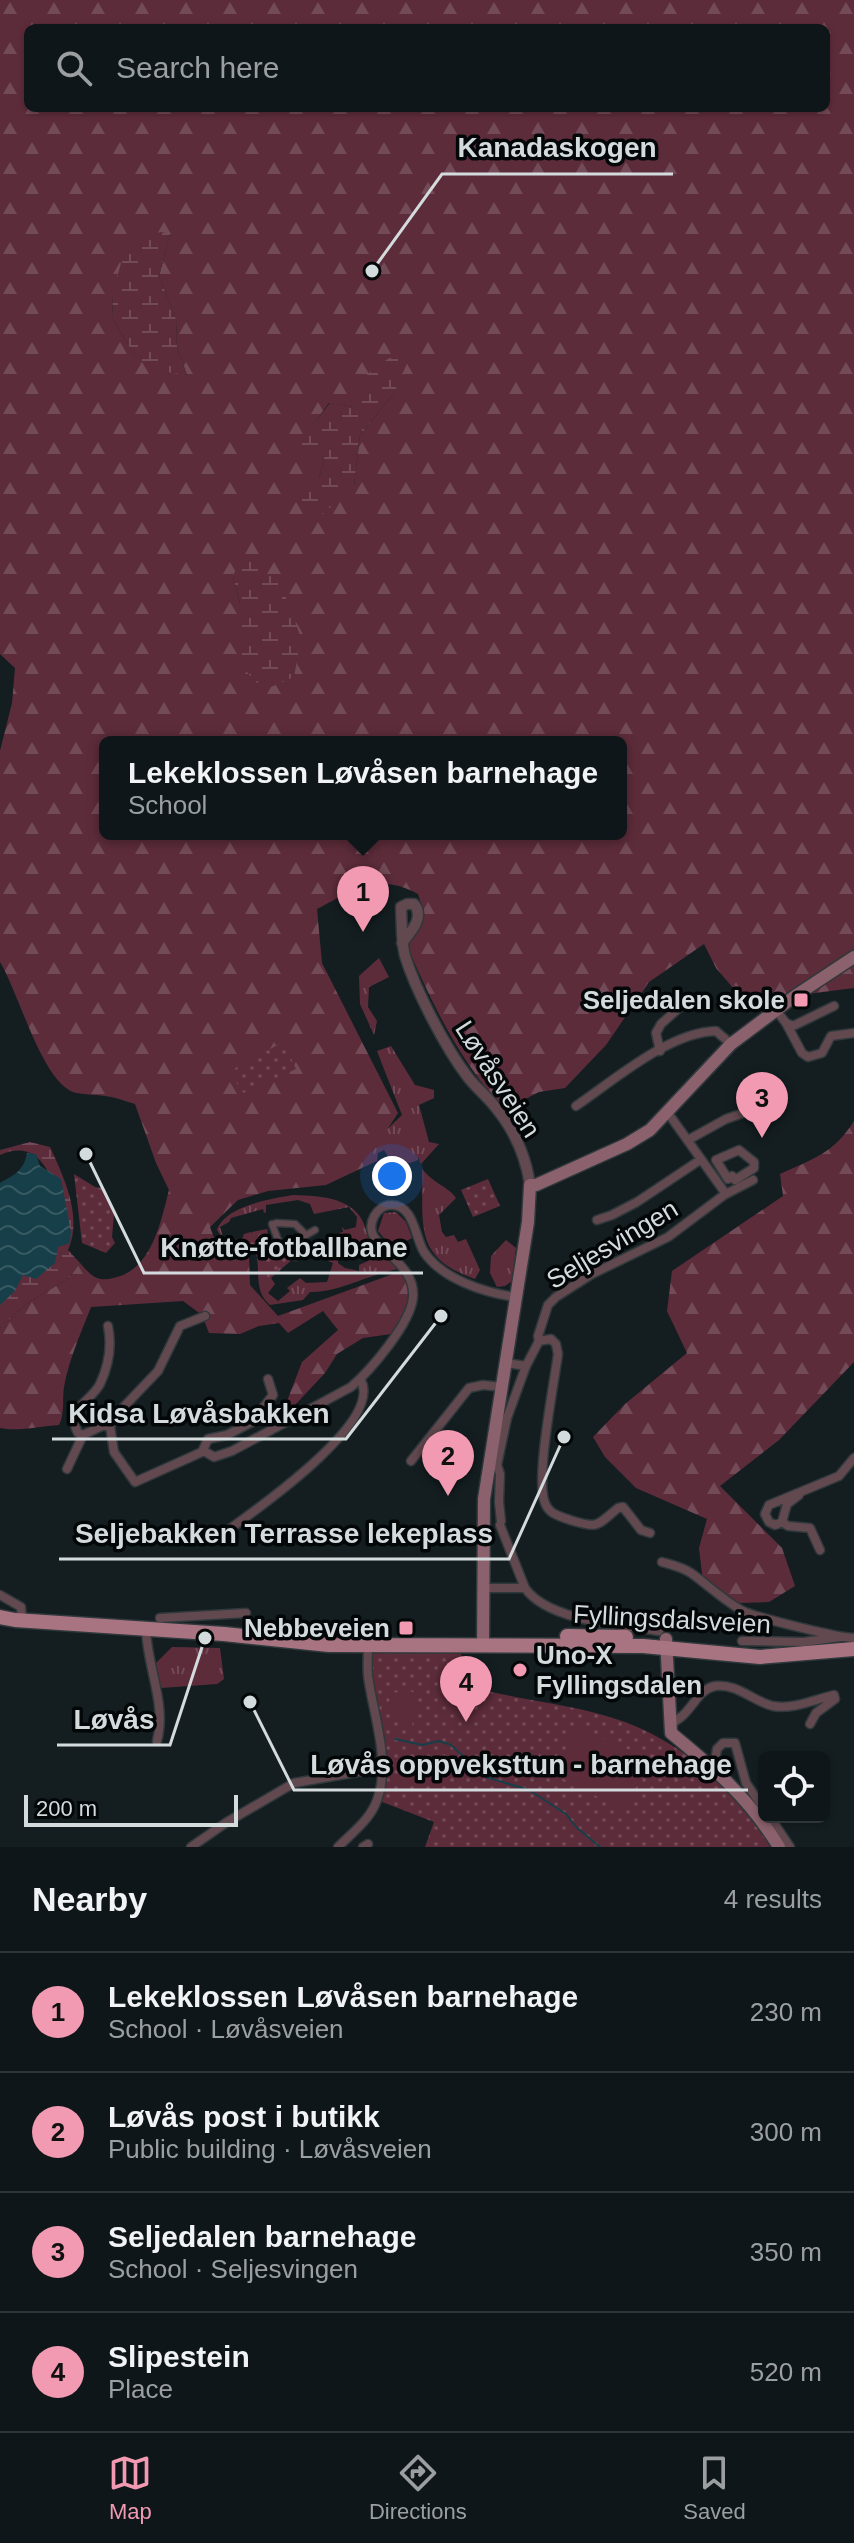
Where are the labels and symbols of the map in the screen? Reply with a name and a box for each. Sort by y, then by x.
callout: Kanadaskogen [442,122,673,174]
text: Kanadaskogen [457,132,657,163]
pin: 1 [337,866,389,932]
place label: Seljedalen skole [583,985,785,1015]
marker: Seljedalen skole [792,991,810,1009]
street label: Løvåsveien [449,1015,547,1143]
pin: 3 [736,1072,788,1138]
your location [372,1156,412,1196]
street label: Seljesvingen [541,1193,683,1295]
callout: Knøtte-fotballbane [144,1221,423,1273]
text: Knøtte-fotballbane [160,1232,408,1263]
callout: Kidsa Løvåsbakken [52,1387,346,1439]
text: Kidsa Løvåsbakken [68,1398,330,1429]
pin: 2 [422,1430,474,1496]
callout: Seljebakken Terrasse lekeplass [59,1507,509,1559]
text: Seljebakken Terrasse lekeplass [75,1518,493,1549]
street label: Fyllingsdalsveien [572,1599,772,1639]
place label: Nebbeveien [244,1613,390,1643]
marker: Nebbeveien [397,1619,415,1637]
place label: Uno-X Fyllingsdalen [536,1640,702,1700]
pin: 4 [440,1656,492,1722]
marker: Uno-X Fyllingsdalen [511,1661,529,1679]
callout: Løvås [57,1693,170,1745]
text: Løvås [74,1704,154,1735]
callout: Løvås oppveksttun - barnehage [294,1738,748,1790]
text: Løvås oppveksttun - barnehage [310,1749,732,1780]
scale bar [24,1791,238,1827]

